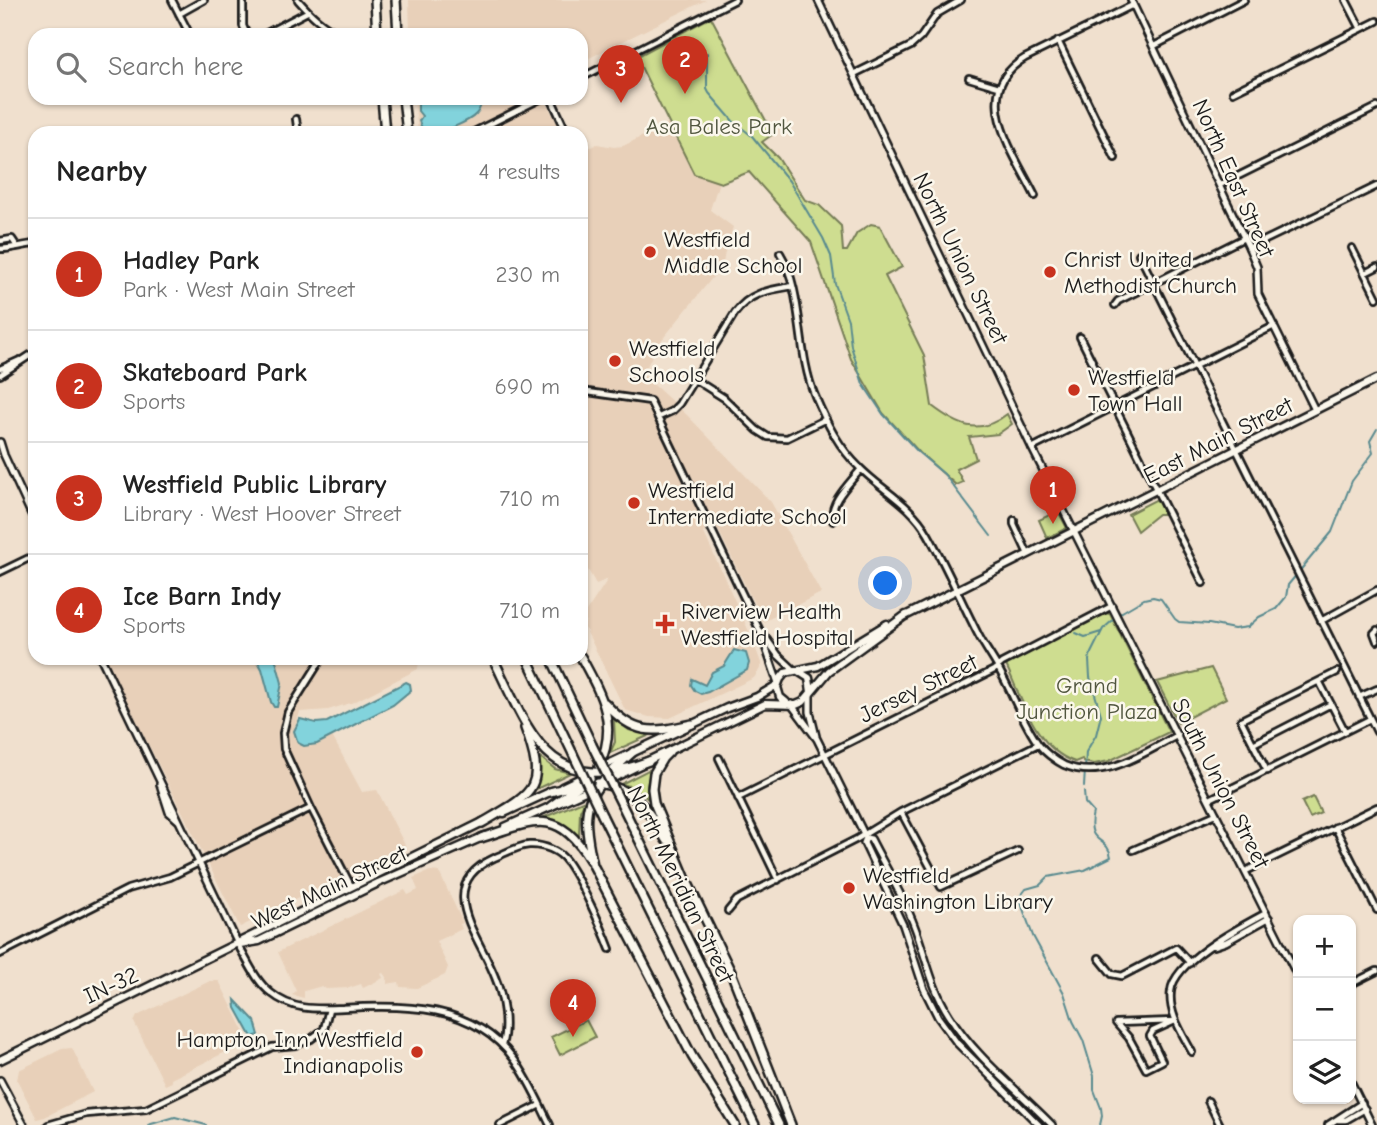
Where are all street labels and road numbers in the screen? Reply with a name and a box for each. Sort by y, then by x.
street label: North East Street [1187,95,1281,263]
street label: North Union Street [907,168,1014,349]
street label: East Main Street [1139,391,1299,490]
street label: Jersey Street [855,648,983,729]
street label: South Union Street [1166,694,1276,874]
street label: North Meridian Street [621,781,741,988]
street label: West Main Street [247,839,412,935]
street label: IN-32 [80,961,143,1010]

